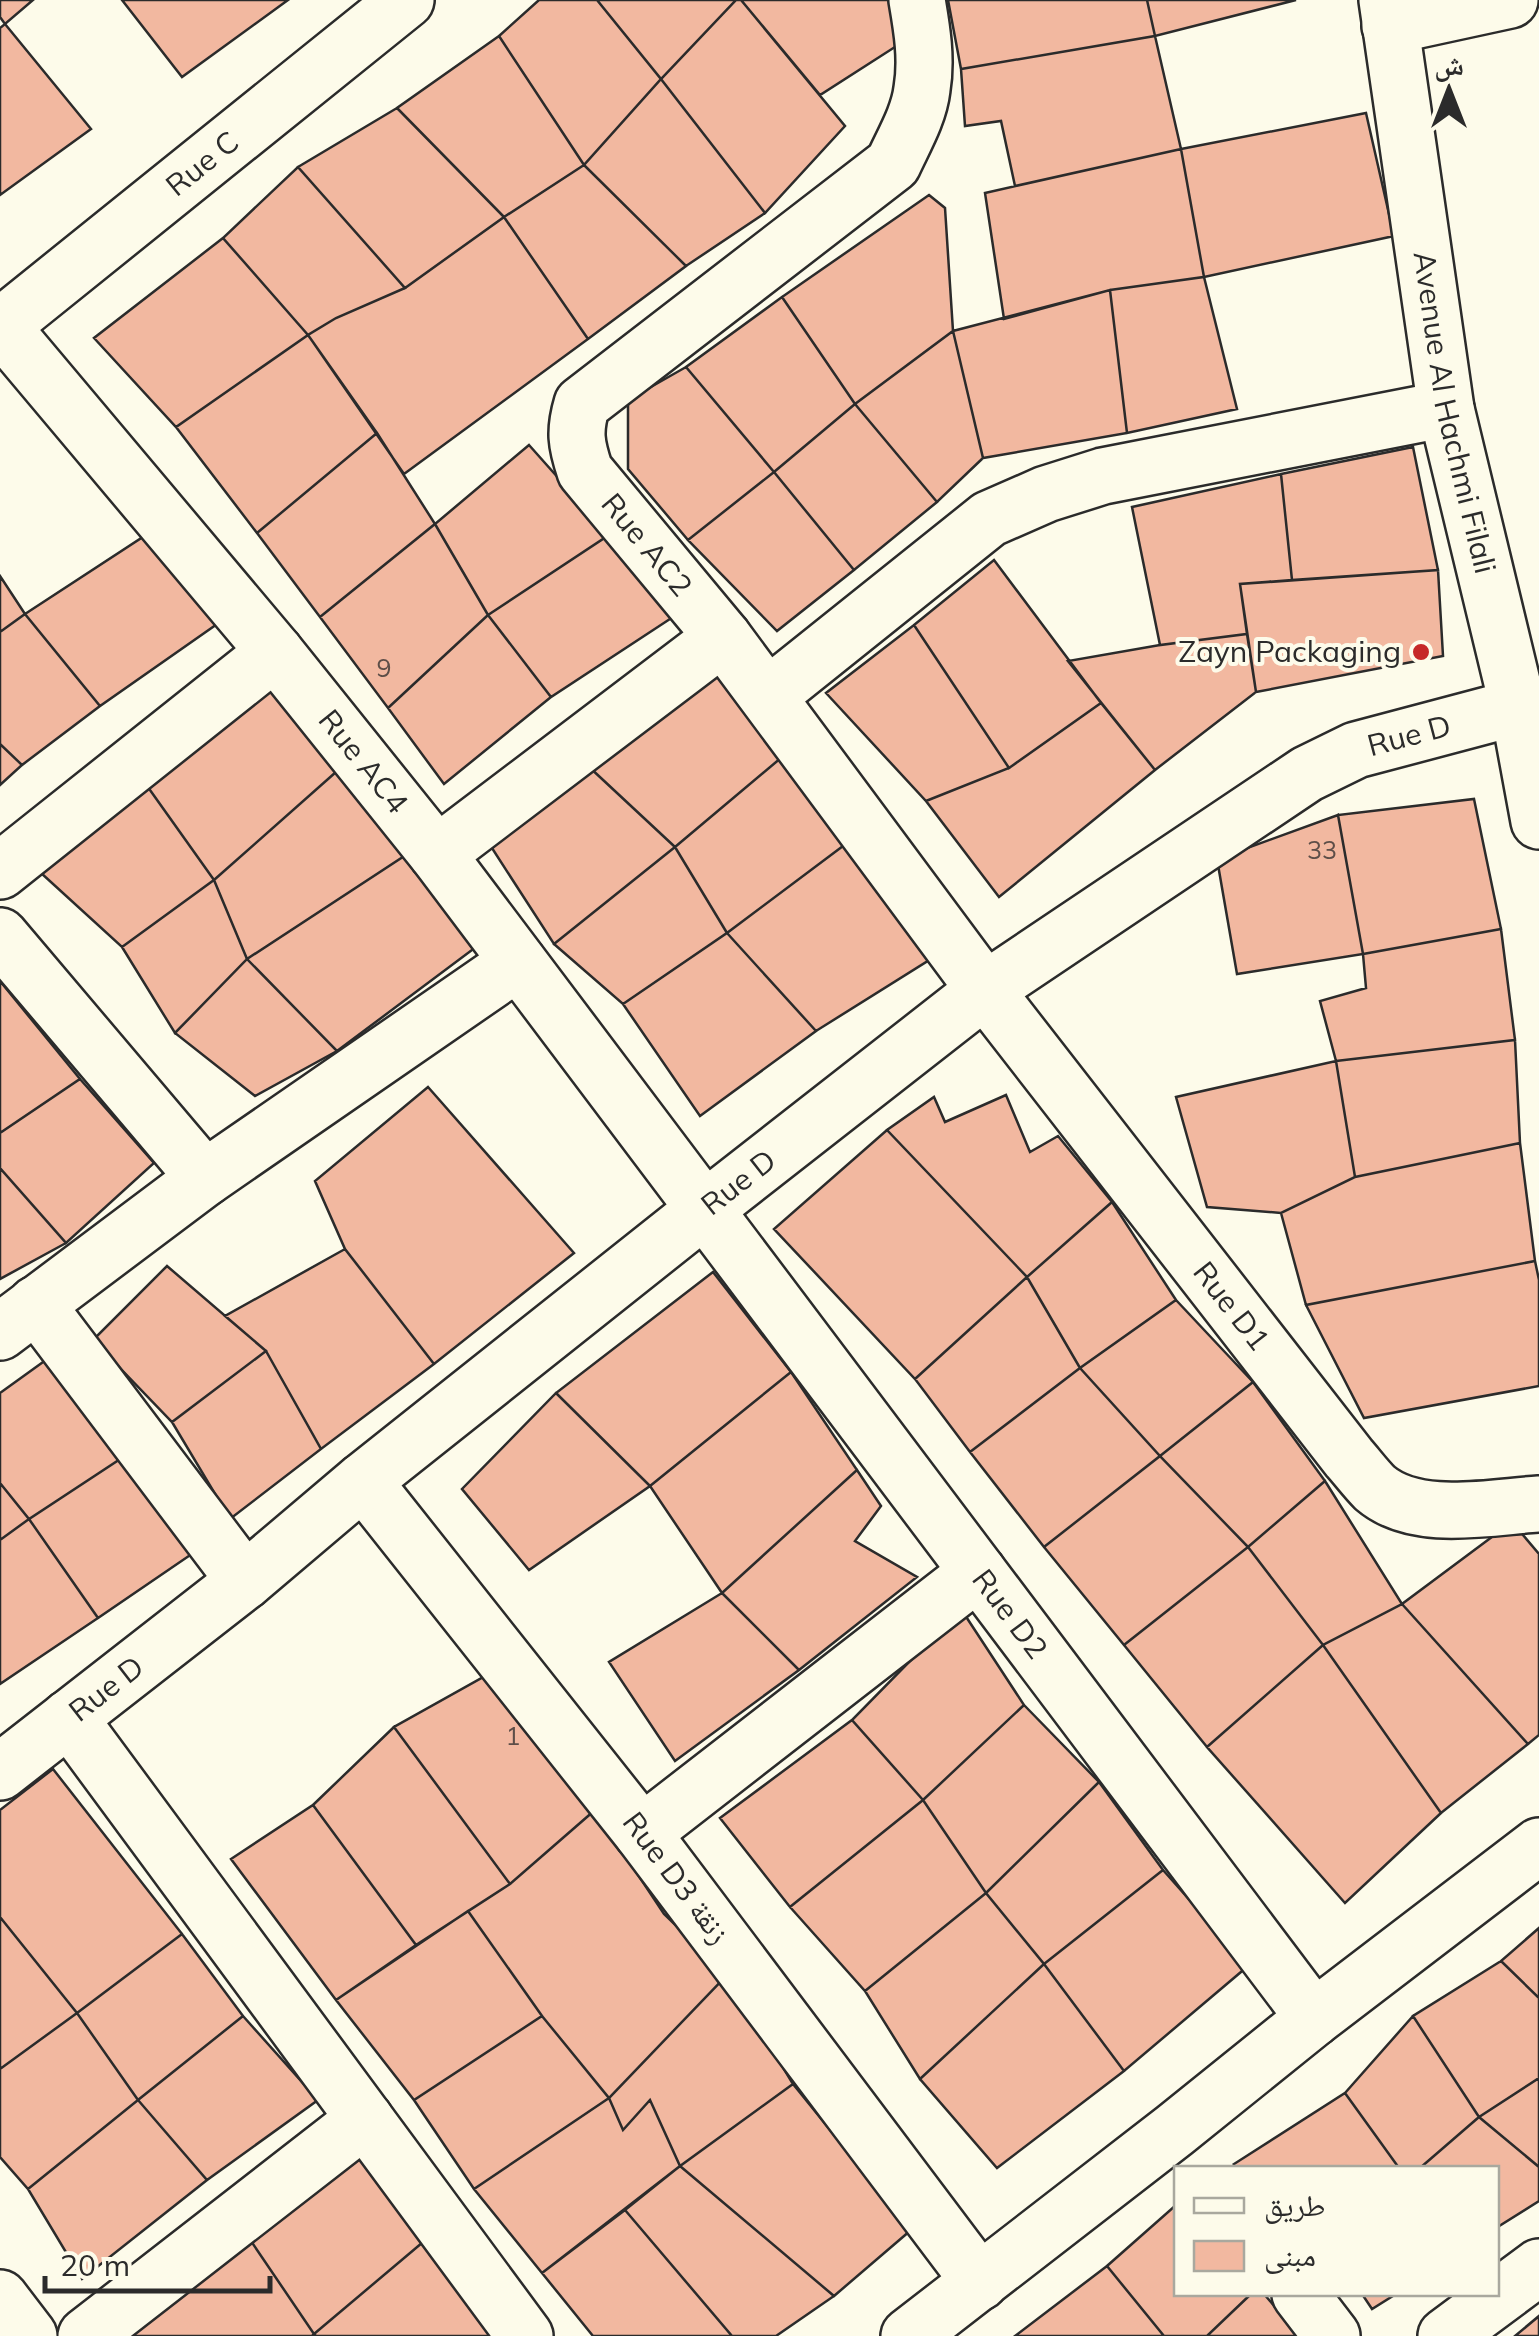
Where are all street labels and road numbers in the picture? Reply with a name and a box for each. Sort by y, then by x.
street label: Rue C [158,122,246,204]
street label: Avenue Al Hachmi Filali [1405,249,1505,577]
street label: Rue AC2 [594,485,701,604]
street label: Rue AC4 [311,702,417,821]
street label: Rue D [1363,706,1455,764]
street label: Rue D [693,1141,783,1223]
street label: Rue D1 [1185,1254,1278,1358]
street label: Rue D2 [964,1561,1057,1666]
street label: Rue D [61,1647,151,1729]
street label: Rue D3 زنقة [615,1804,739,1951]

